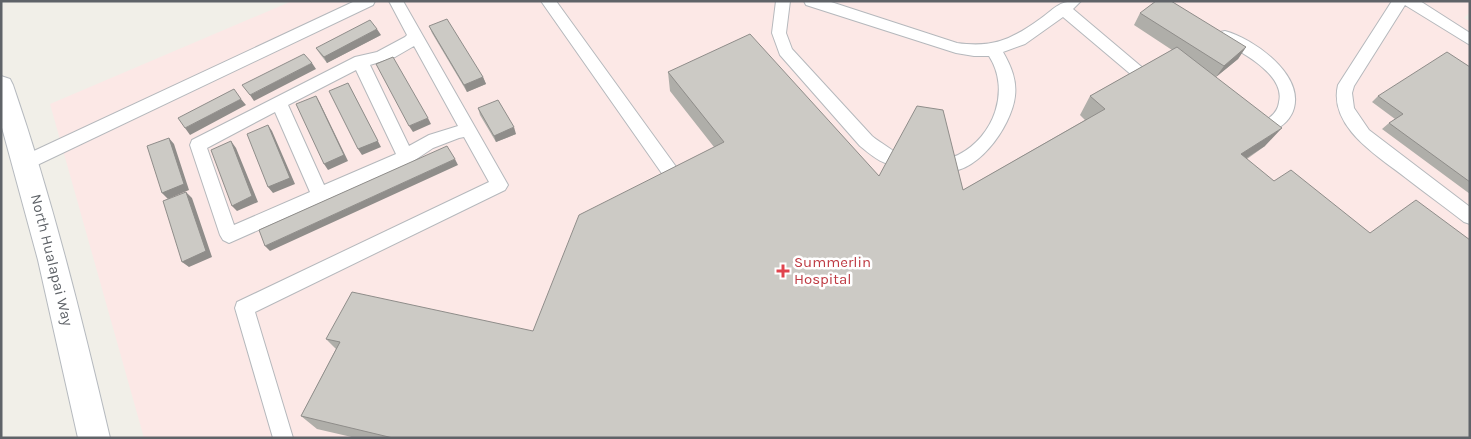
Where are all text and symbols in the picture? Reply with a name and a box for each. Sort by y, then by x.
street label: North Hualapai Way [27,192,77,328]
place label: Summerlin Hospital [794,253,871,288]
marker: Summerlin Hospital [776,264,790,278]

